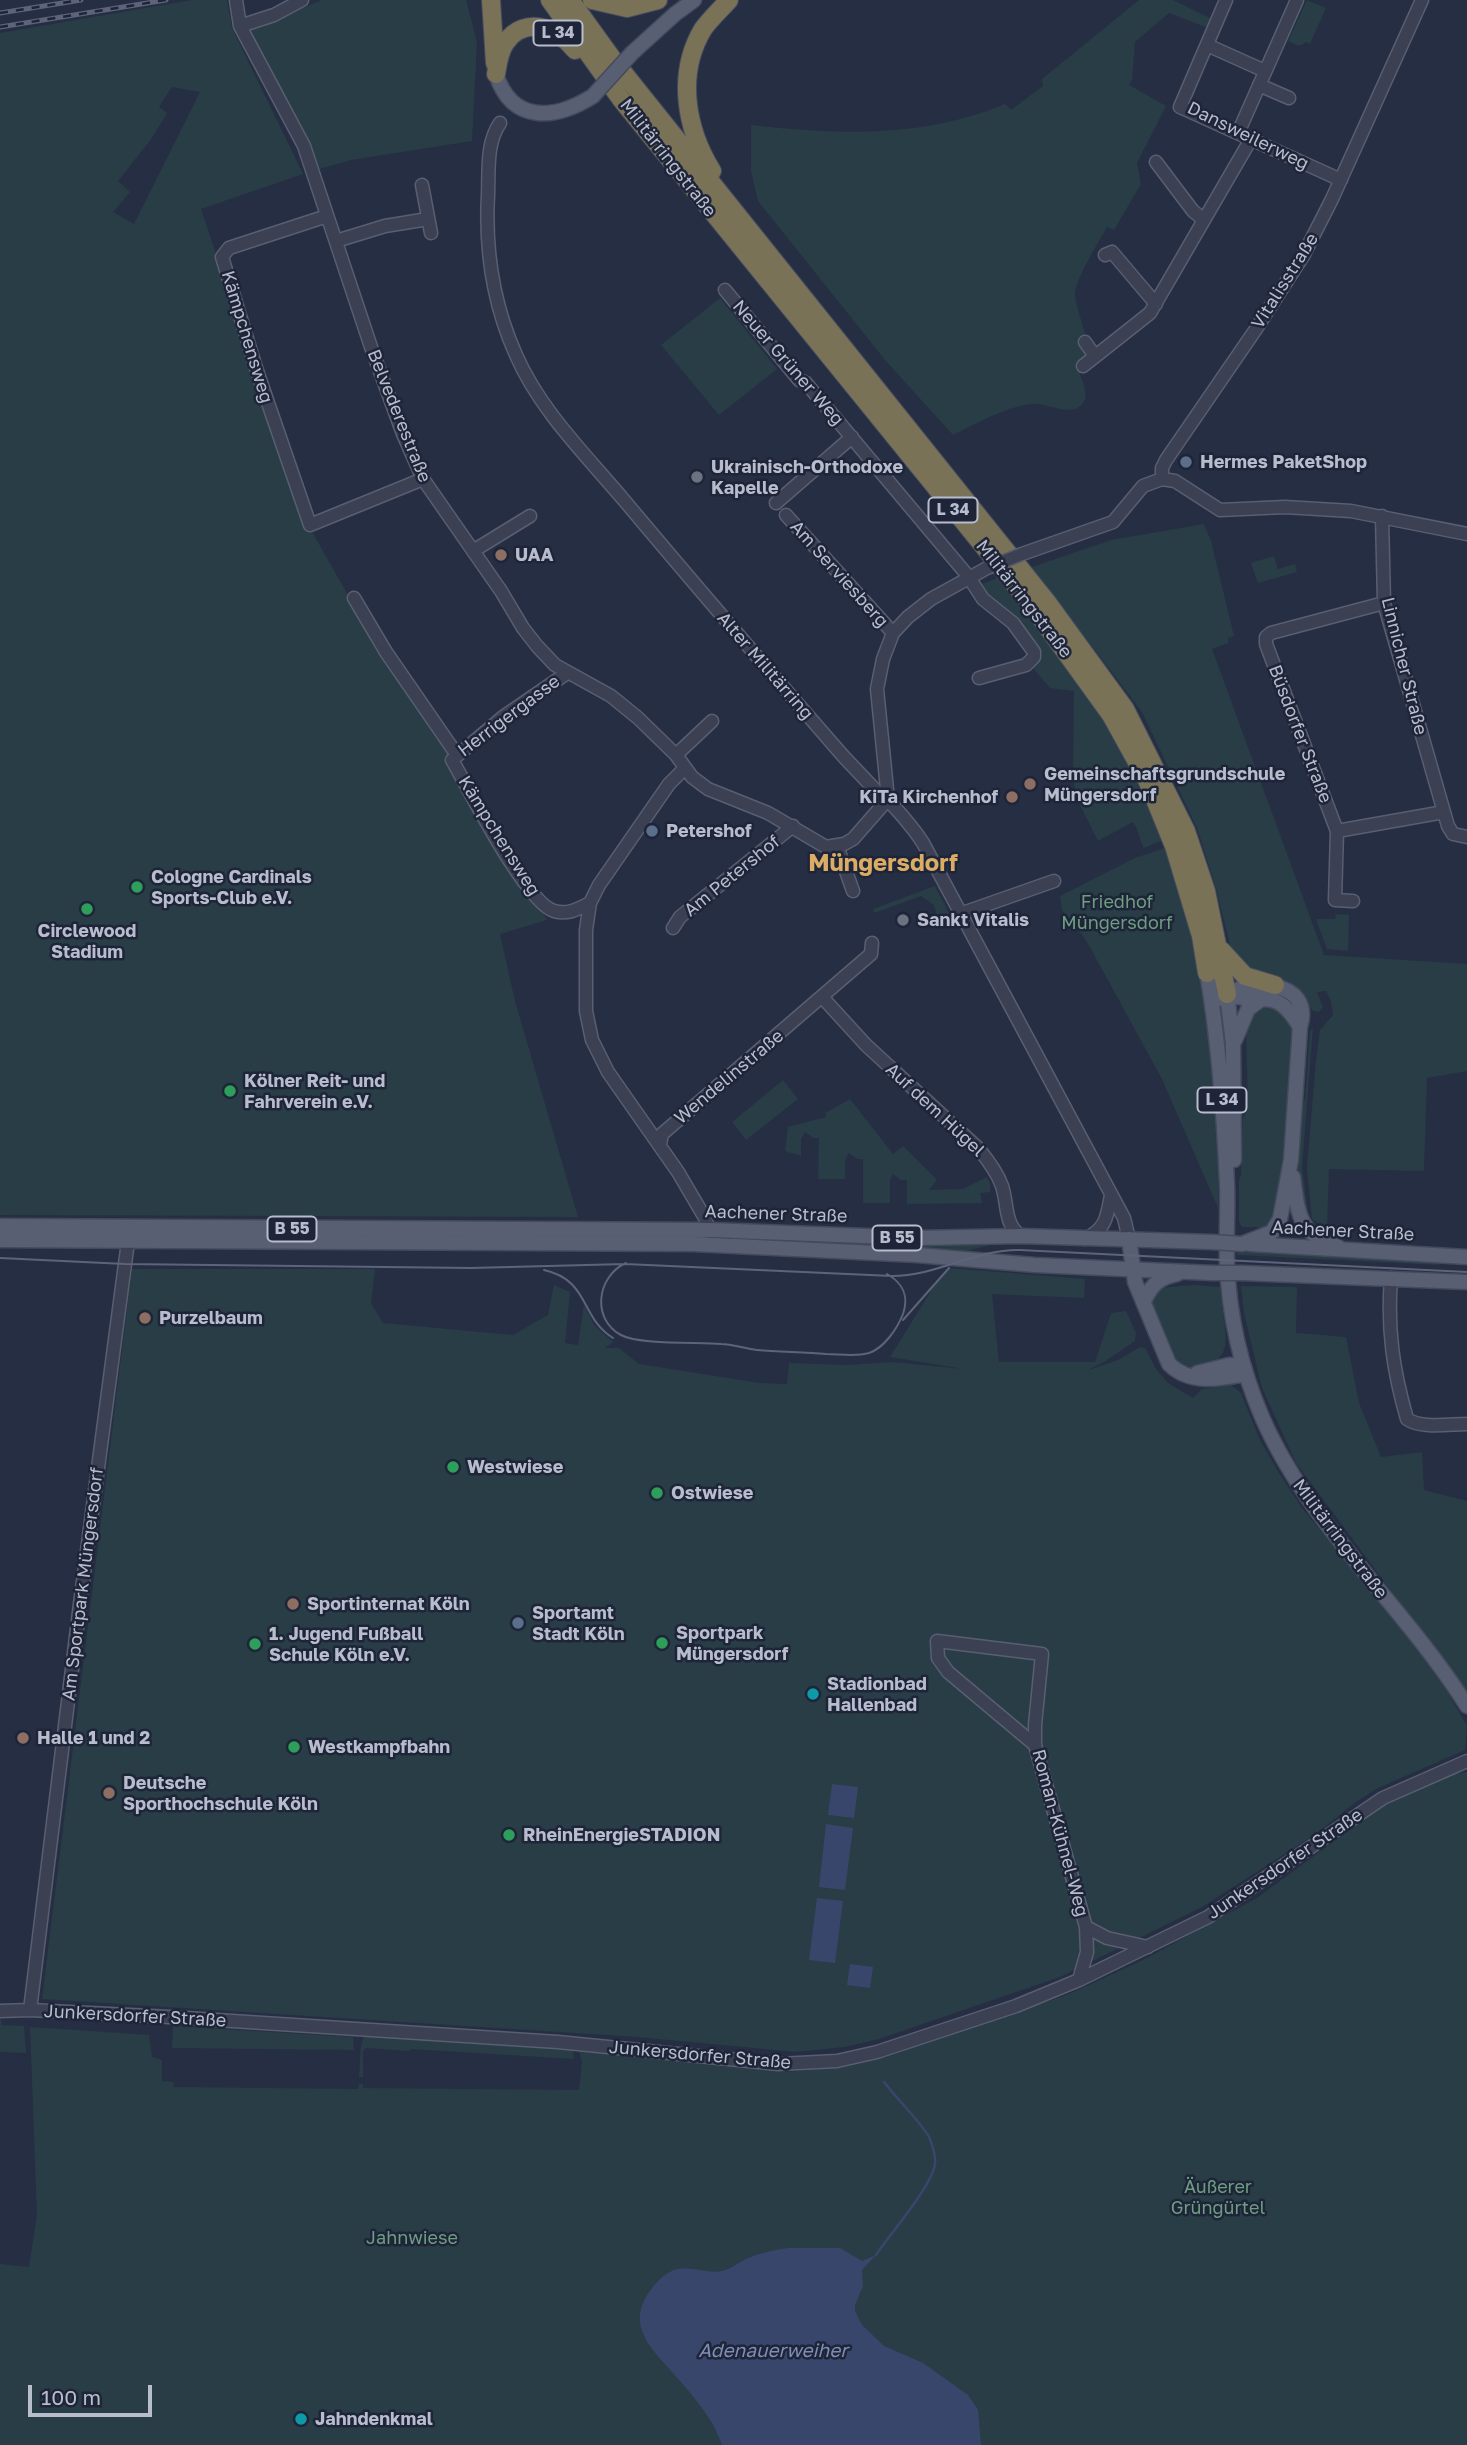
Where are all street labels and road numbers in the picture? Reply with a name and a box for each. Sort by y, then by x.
road number: L 34 [534,20,582,46]
street label: Militärringstraße [615,95,721,221]
street label: Dansweilerweg [1184,97,1312,175]
street label: Vitalisstraße [1247,229,1323,333]
street label: Kämpchensweg [217,268,277,406]
street label: Neuer Grüner Weg [728,296,848,430]
street label: Belvederestraße [362,346,436,486]
road number: L 34 [928,498,978,523]
street label: Am Serviesberg [785,516,893,632]
street label: Militärringstraße [971,536,1077,662]
street label: Linnicher Straße [1376,595,1432,737]
street label: Alter Militärring [712,608,818,724]
street label: Büsdorfer Straße [1264,662,1336,806]
street label: Herrigergasse [454,671,564,761]
street label: Kämpchensweg [453,772,545,900]
street label: Am Petershof [680,831,784,921]
street label: Wendelinstraße [670,1025,788,1129]
street label: Auf dem Hügel [881,1059,989,1161]
road number: L 34 [1198,1088,1246,1112]
street label: Aachener Straße [704,1201,848,1227]
street label: Aachener Straße [1271,1216,1415,1246]
road number: B 55 [268,1217,316,1242]
road number: B 55 [872,1226,922,1250]
street label: Am Sportpark Müngersdorf [58,1466,108,1702]
street label: Militärringstraße [1288,1475,1392,1603]
street label: Roman-Kühnel-Weg [1027,1747,1093,1919]
street label: Junkersdorfer Straße [1203,1804,1367,1924]
street label: Junkersdorfer Straße [43,2000,227,2032]
street label: Junkersdorfer Straße [608,2036,792,2074]

